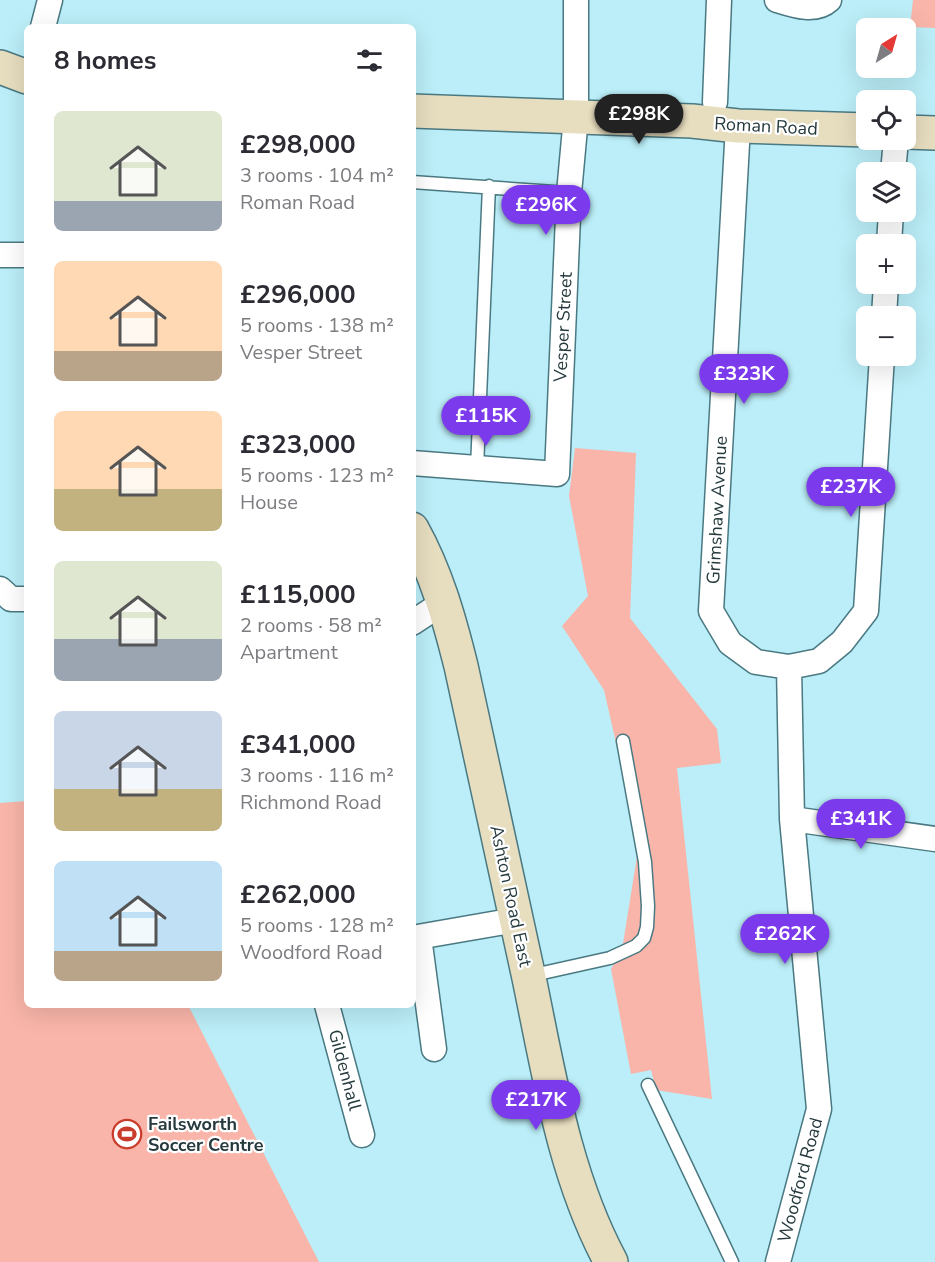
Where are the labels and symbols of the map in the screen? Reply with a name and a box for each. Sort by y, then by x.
north arrow [856,18,916,78]
pin: £298K [597,94,681,145]
street label: Roman Road [714,111,818,141]
pin: £296K [504,185,588,236]
street label: Vesper Street [548,271,578,383]
pin: £323K [702,354,786,405]
pin: £115K [444,396,528,447]
street label: Grimshaw Avenue [701,435,733,585]
pin: £237K [809,467,893,518]
pin: £341K [819,799,903,850]
street label: Ashton Road East [484,823,538,970]
pin: £262K [743,914,827,965]
street label: Gildenhall [323,1027,368,1114]
pin: £217K [494,1080,578,1131]
place label: Failsworth Soccer Centre [148,1112,264,1157]
street label: Woodford Road [772,1115,828,1245]
sports icon: Failsworth Soccer Centre [111,1118,143,1150]

